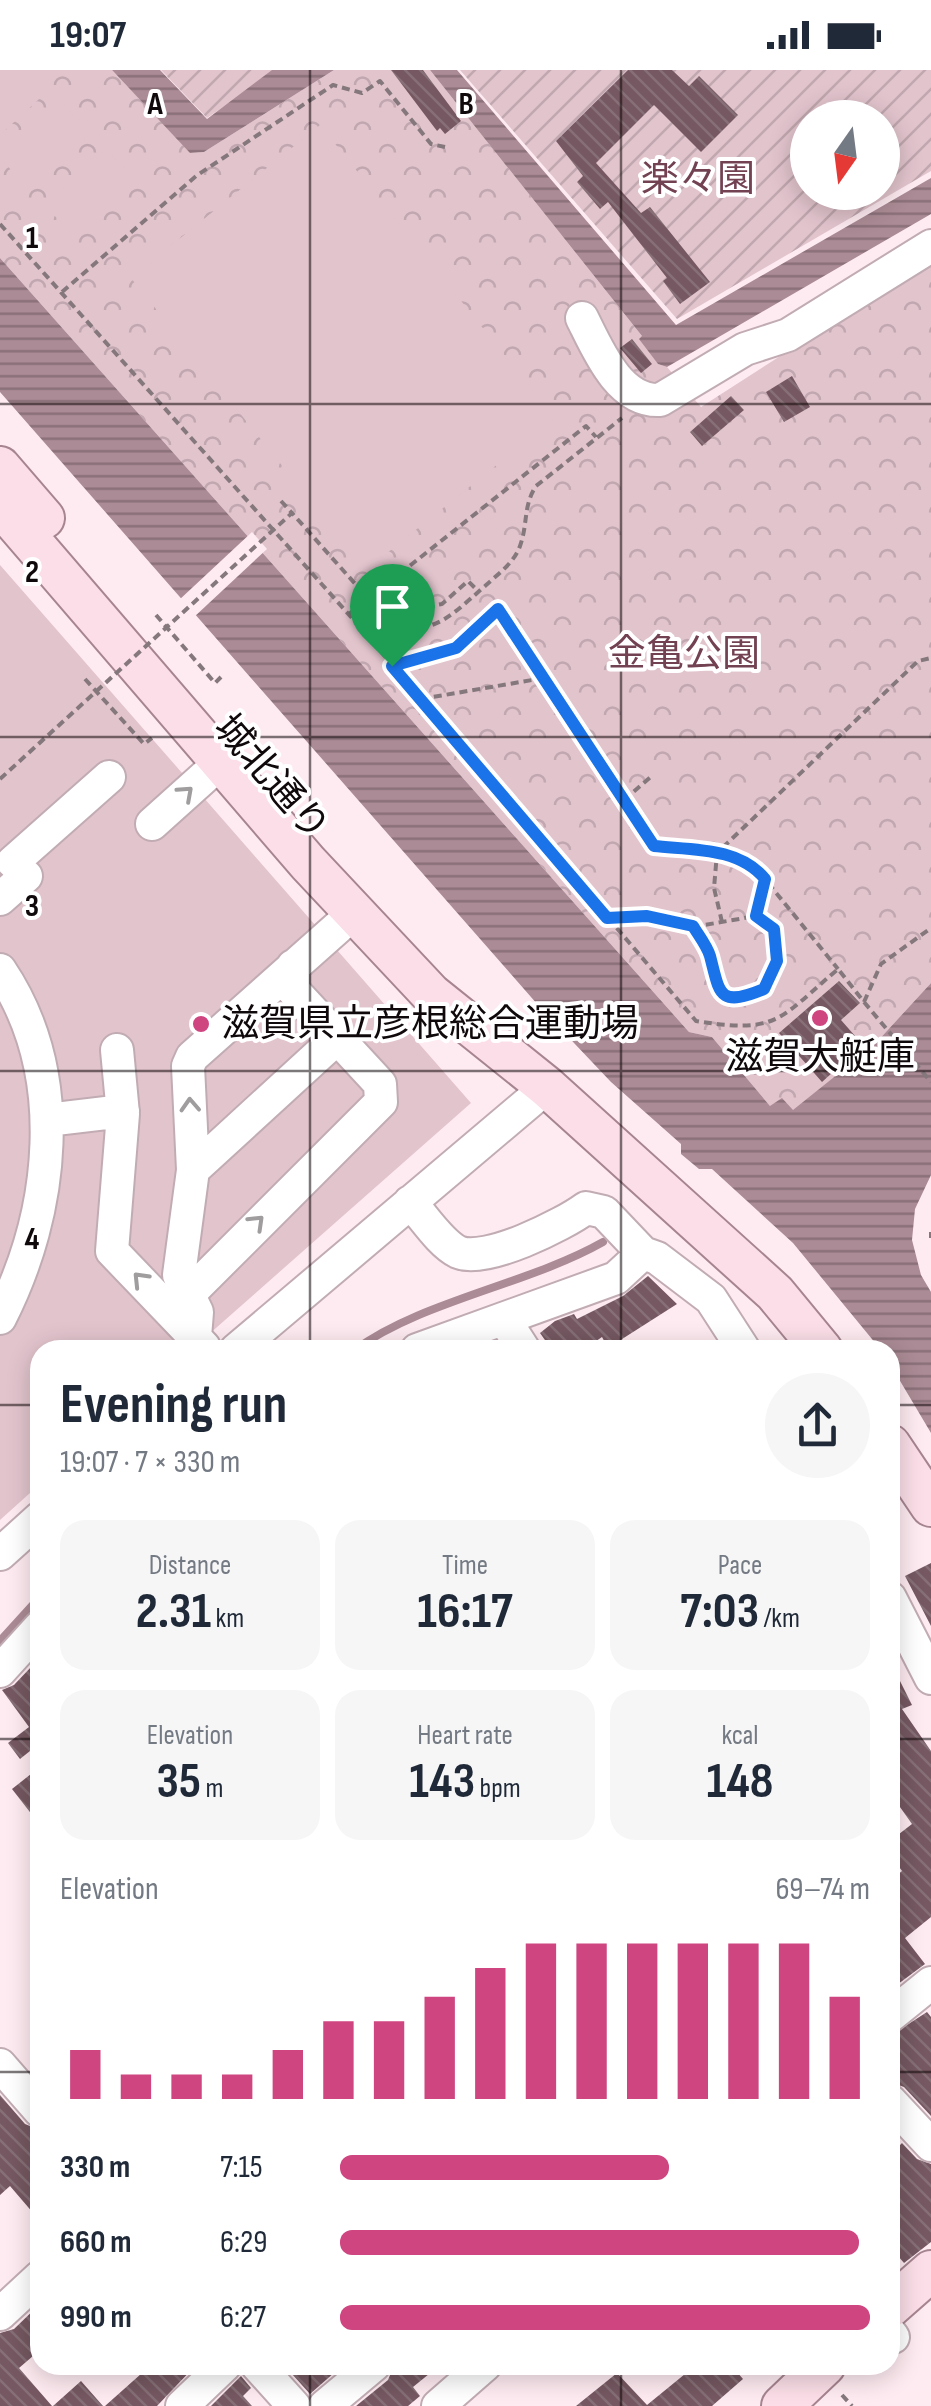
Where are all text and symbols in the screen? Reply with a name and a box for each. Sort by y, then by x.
text: 19:07 [50,13,126,58]
text: A [146,85,163,124]
text: B [458,85,474,124]
north arrow [790,100,900,210]
map controls [790,100,900,210]
park label: 楽々園 [641,157,755,202]
text: 1 [26,219,39,258]
text: 2 [25,553,39,592]
pin [350,564,435,667]
icon: arrive [365,579,420,634]
park label: 金亀公園 [608,632,760,677]
street label: 城北通り [204,706,338,850]
one-way arrow [174,787,193,805]
text: 3 [25,887,39,926]
place label: 滋賀県立彦根総合運動場 [221,1002,639,1047]
marker: 滋賀大艇庫 [809,1007,831,1029]
marker: 滋賀県立彦根総合運動場 [190,1013,212,1035]
place label: 滋賀大艇庫 [725,1035,915,1080]
one-way arrow [180,1097,201,1113]
one-way arrow [246,1216,264,1234]
text: 4 [25,1220,40,1259]
one-way arrow [133,1273,151,1291]
text: Evening run [60,1372,287,1439]
button: share [765,1373,870,1478]
text: 19:07 · 7 × 330 m [60,1443,240,1482]
text: Distance [149,1549,231,1582]
text: Time [442,1549,488,1582]
text: Pace [718,1549,762,1582]
text: 2.31 [136,1582,211,1642]
text: 16:17 [417,1582,513,1642]
text: 7:03 [680,1582,759,1642]
text: km [211,1602,244,1635]
text: /km [759,1602,800,1635]
text: Elevation [147,1719,233,1752]
text: Heart rate [417,1719,513,1752]
text: kcal [721,1719,759,1752]
text: 35 [157,1752,201,1812]
text: 143 [409,1752,475,1812]
text: 148 [707,1752,773,1812]
text: m [201,1772,223,1805]
text: bpm [475,1772,521,1805]
text: Elevation [60,1870,159,1909]
text: 69–74 m [775,1870,870,1909]
text: 330 m [60,2148,130,2187]
text: 7:15 [220,2148,263,2187]
text: 660 m [60,2223,132,2262]
text: 6:29 [220,2223,267,2262]
text: 990 m [60,2298,132,2337]
text: 6:27 [220,2298,266,2337]

